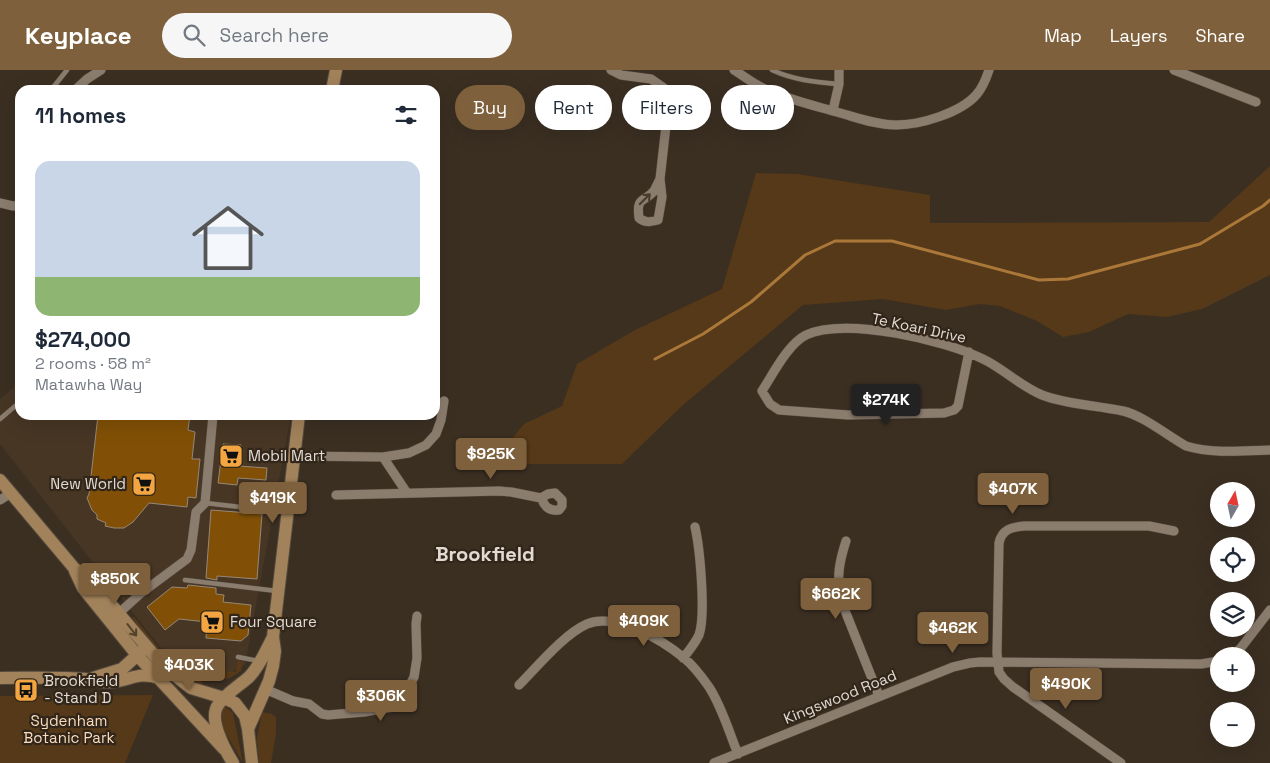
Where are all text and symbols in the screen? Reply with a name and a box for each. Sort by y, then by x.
search box [162,13,512,58]
text: Keyplace [25,20,132,51]
icon: search [180,21,208,49]
text: Search here [220,23,329,48]
text: Map [1044,24,1082,47]
text: Layers [1110,24,1167,47]
text: Share [1195,24,1245,47]
chip: Buy [455,85,525,130]
chip: Rent [535,85,612,130]
chip: Filters [622,85,711,130]
chip: New [721,85,794,130]
icon: filters [392,101,420,129]
text: 11 homes [35,102,126,129]
icon: home [183,193,273,283]
one-way arrow [639,193,651,205]
street label: Te Koari Drive [870,308,968,347]
text: $274,000 [35,326,131,353]
text: 2 rooms · 58 m² [35,353,151,374]
text: Matawha Way [35,374,142,395]
pin: $274K [851,384,921,426]
text: $274K [862,389,910,410]
pin: $925K [456,438,526,480]
supermarket icon: Mobil Mart [218,443,244,469]
text: $925K [467,443,515,464]
place label: Mobil Mart [248,446,325,465]
supermarket icon: New World [131,471,157,497]
pin: $407K [978,472,1048,515]
place label: New World [50,474,126,493]
text: $407K [989,478,1037,499]
pin: $419K [238,482,308,524]
north arrow [1210,482,1255,528]
map controls [1210,482,1255,747]
text: $419K [250,487,296,508]
button: locate [1210,537,1255,582]
district label: Brookfield [435,541,535,567]
pin: $850K [80,562,150,605]
text: $850K [90,568,140,589]
pin: $662K [801,578,871,620]
text: $662K [812,583,860,604]
button: layers [1210,592,1255,637]
pin: $409K [609,604,679,647]
supermarket icon: Four Square [199,609,225,635]
text: $409K [619,610,669,631]
place label: Four Square [230,612,317,631]
pin: $462K [918,612,988,654]
text: $462K [928,617,978,638]
one-way arrow [127,623,137,637]
button: + [1210,647,1255,692]
pin: $403K [154,648,224,691]
text: $403K [164,654,214,675]
street label: Kingswood Road [781,665,899,728]
pin: $490K [1031,668,1101,710]
place label: Brookfield - Stand D [44,671,118,707]
text: $490K [1041,673,1091,694]
bus stop icon: Brookfield - Stand D [13,677,39,703]
pin: $306K [346,680,416,722]
text: $306K [356,685,406,706]
button: − [1210,702,1255,747]
park label: Sydenham Botanic Park [23,711,115,747]

